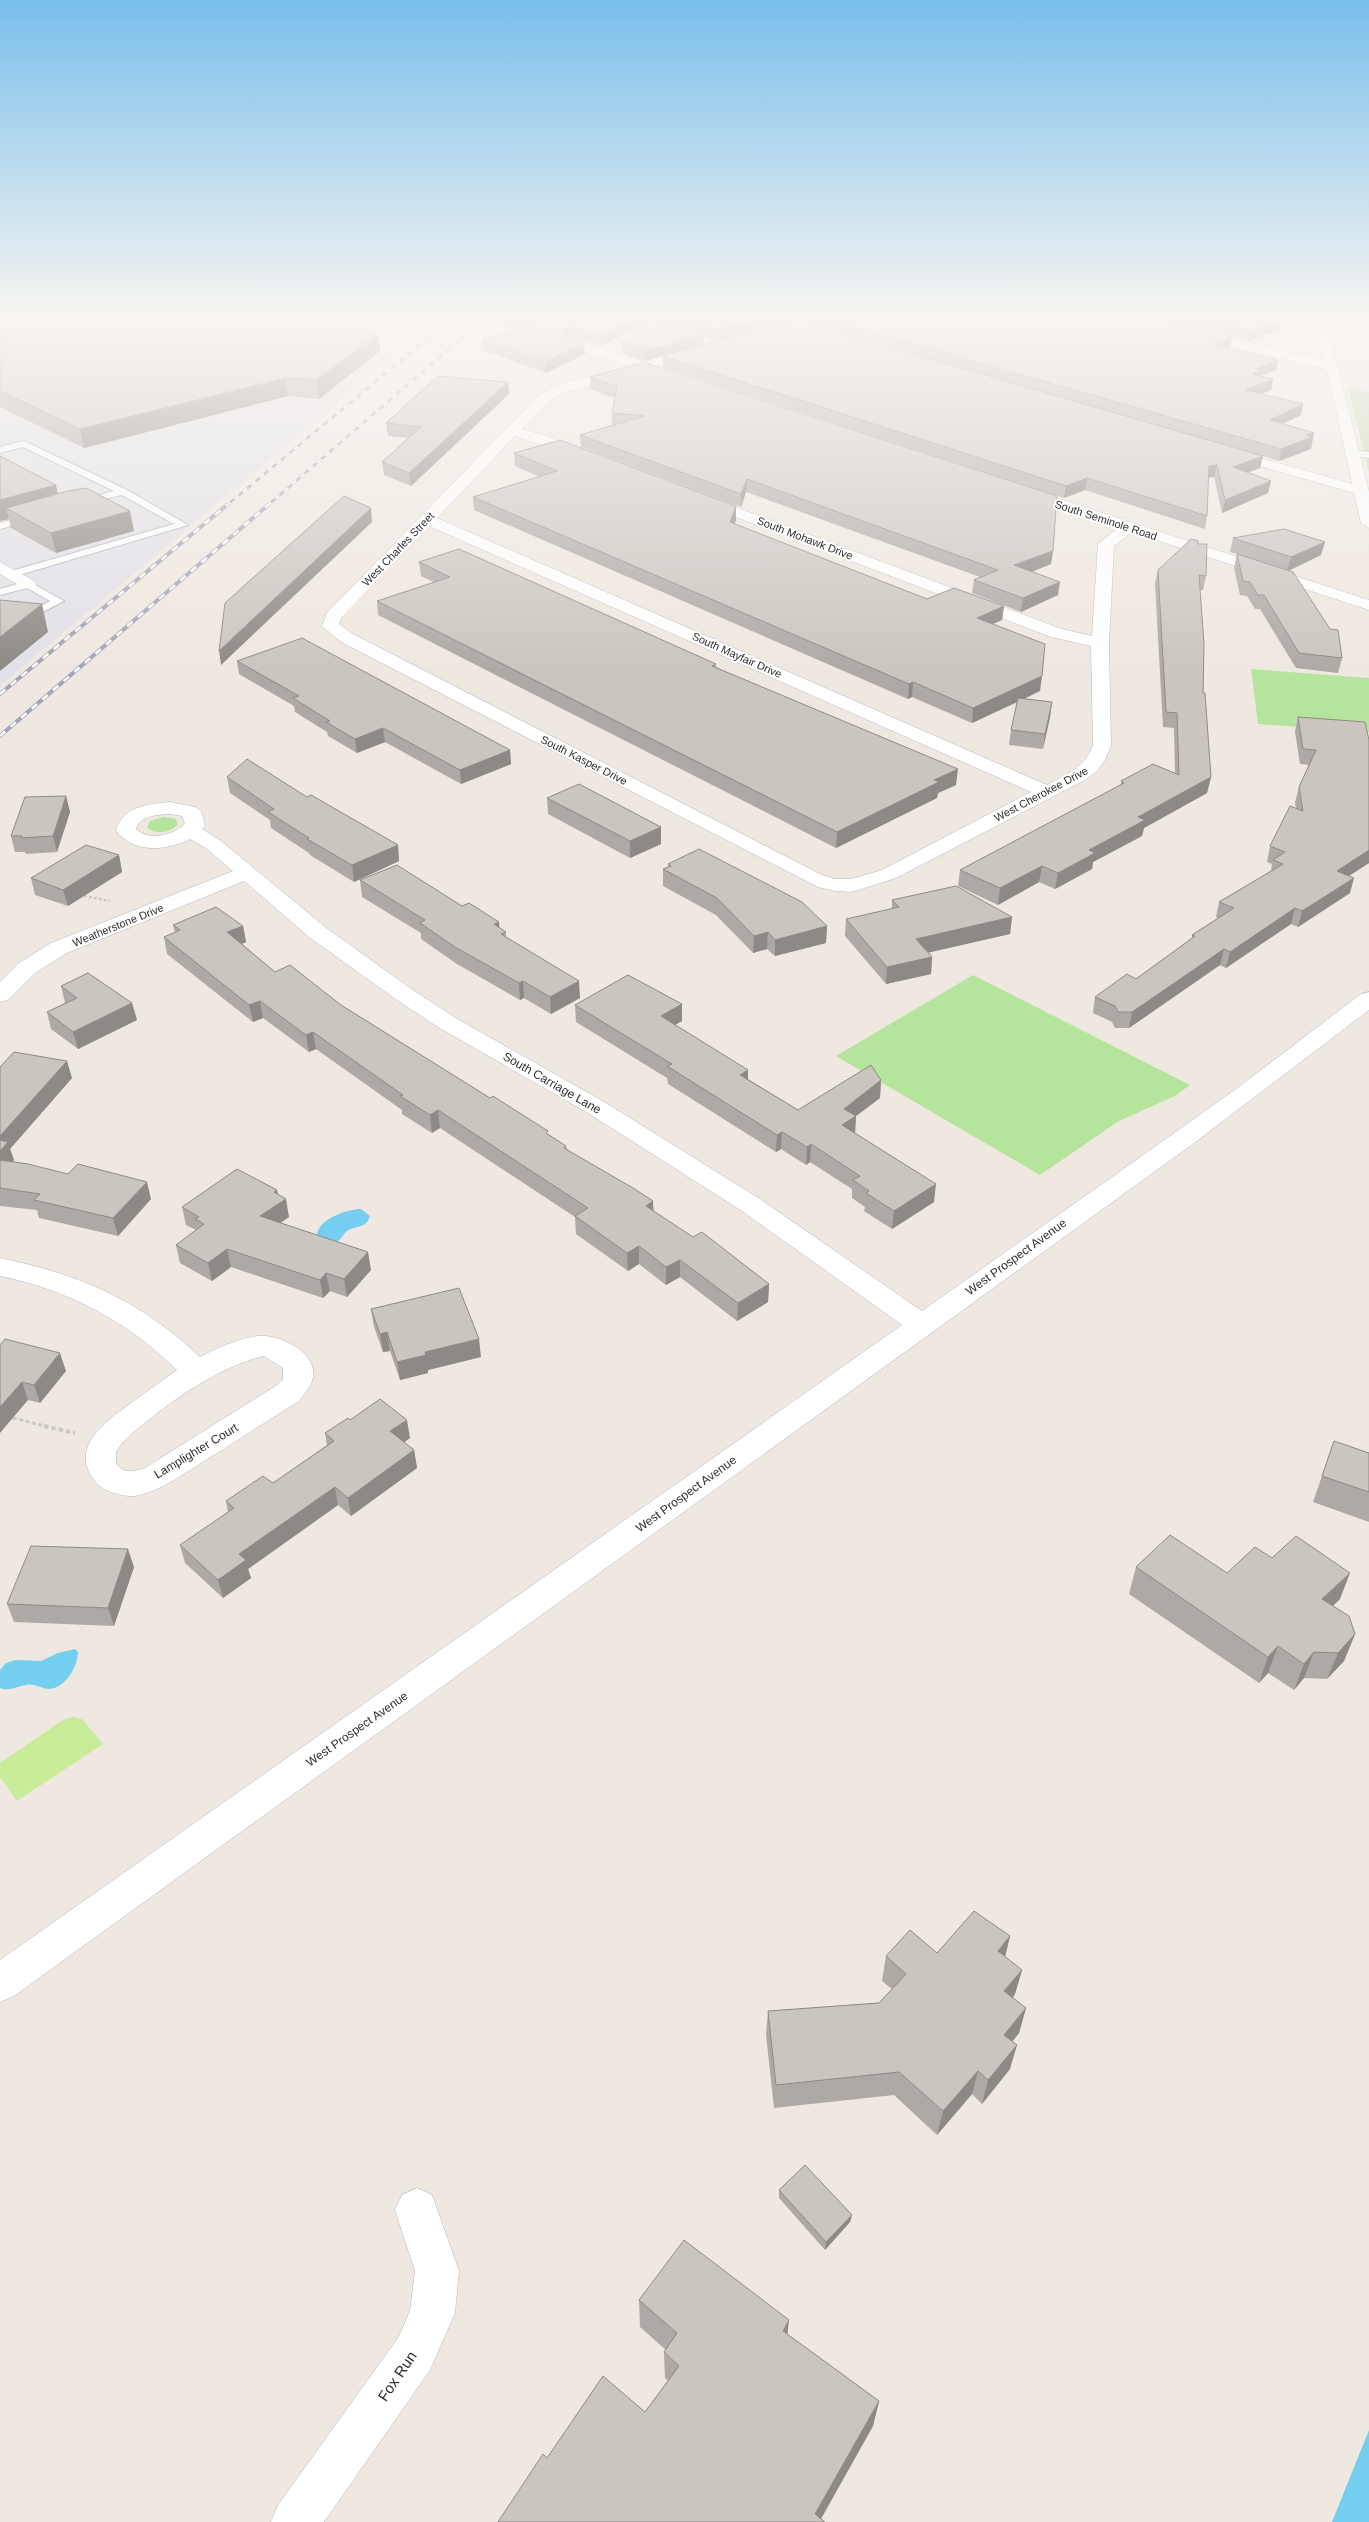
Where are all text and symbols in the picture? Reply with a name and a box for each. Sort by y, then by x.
street label: South Seminole Road [1053,498,1159,542]
street label: West Charles Street [360,510,436,588]
street label: South Mohawk Drive [755,514,855,562]
street label: South Mayfair Drive [690,630,784,680]
street label: South Kasper Drive [539,733,629,787]
street label: West Cherokee Drive [992,764,1090,824]
street label: Weatherstone Drive [71,901,165,949]
street label: South Carriage Lane [501,1049,604,1117]
street label: West Prospect Avenue [963,1216,1069,1298]
street label: Lamplighter Court [152,1420,241,1482]
street label: West Prospect Avenue [633,1453,739,1535]
street label: West Prospect Avenue [303,1688,411,1769]
street label: Fox Run [374,2348,420,2404]

